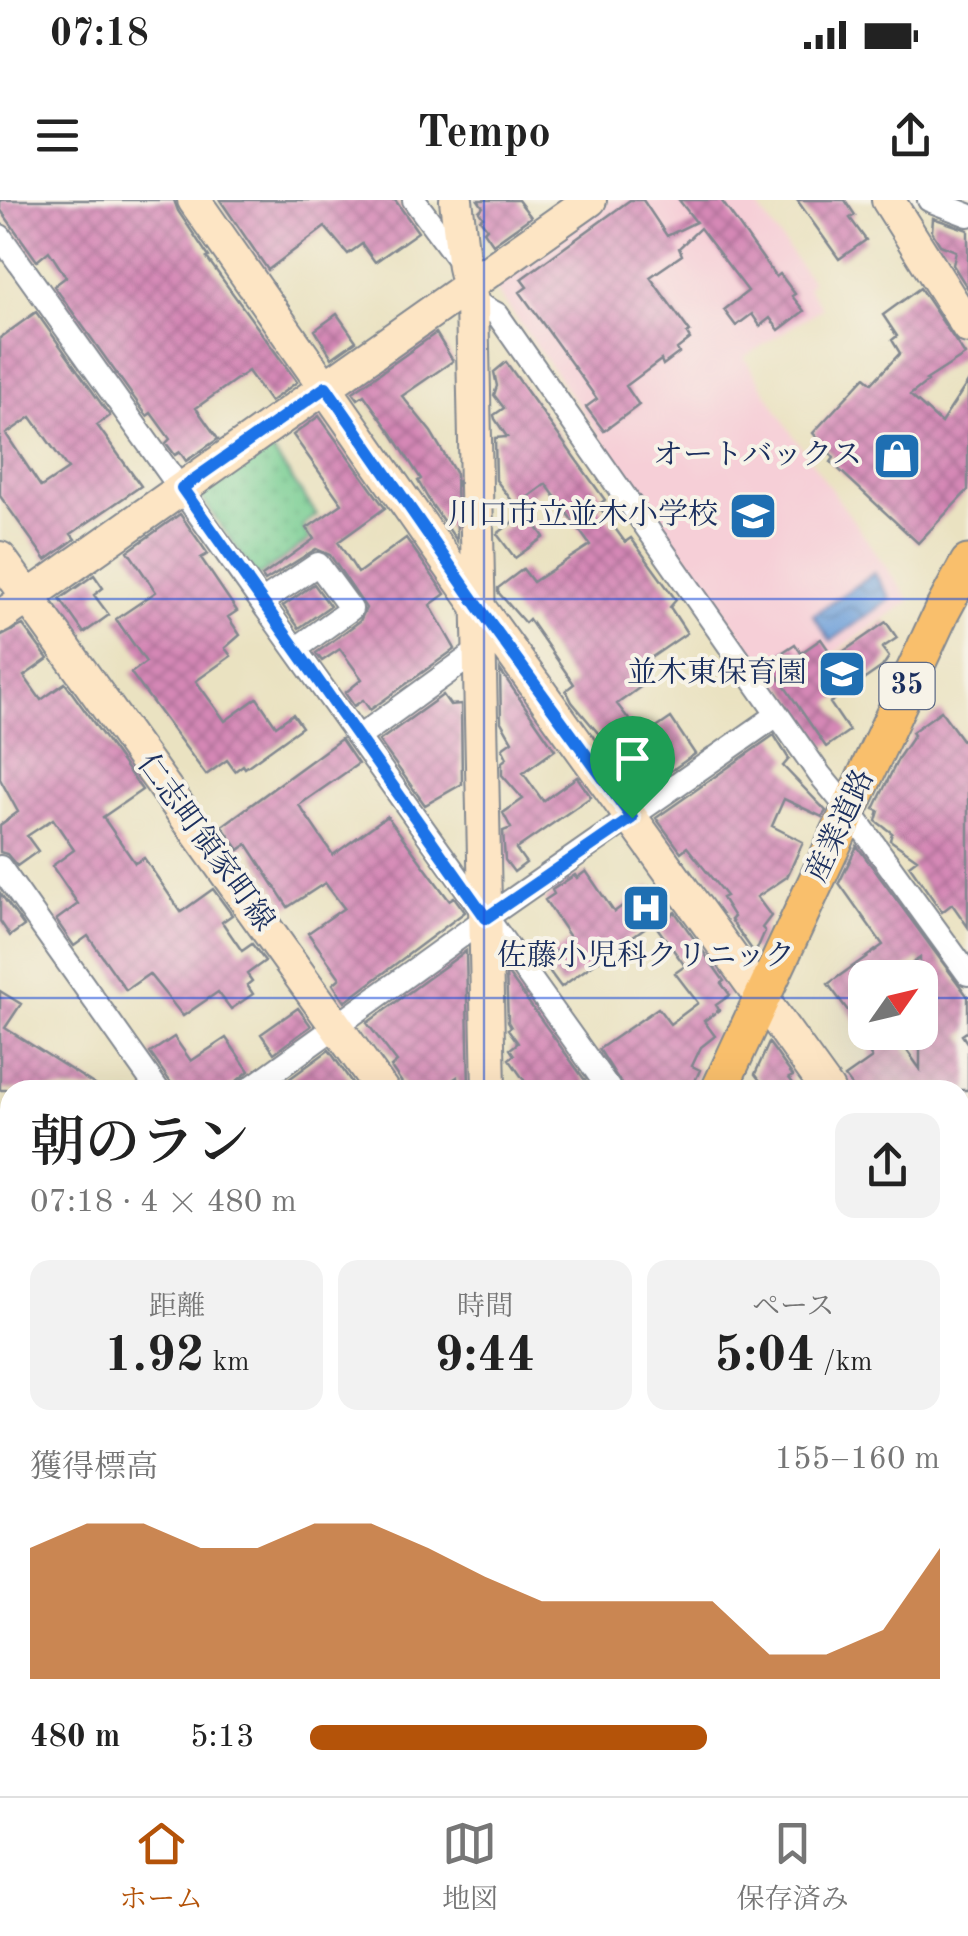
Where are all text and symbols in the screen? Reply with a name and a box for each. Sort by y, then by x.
text: 07:18 [50,16,149,54]
icon: menu [30,108,85,163]
icon: share [883,108,938,163]
text: Tempo [417,112,551,157]
shop icon: オートバックス [871,430,923,482]
place label: オートバックス [653,440,862,471]
school or university icon: 川口市立並木小学校 [727,490,779,542]
place label: 川口市立並木小学校 [448,498,718,531]
school or university icon: 並木東保育園 [816,648,868,700]
place label: 並木東保育園 [627,656,807,689]
road number: 35 [880,663,934,709]
pin [590,716,675,819]
icon: arrive [605,731,660,786]
street label: 仁志町領家町線 [131,747,281,937]
street label: 産業道路 [799,764,880,887]
hospital icon: 佐藤小児科クリニック [620,882,672,934]
place label: 佐藤小児科クリニック [497,939,795,972]
north arrow [848,960,938,1050]
map controls [848,960,938,1050]
button: share [835,1113,940,1218]
text: 朝のラン [30,1118,250,1173]
text: 07:18 · 4 × 480 m [30,1187,297,1219]
text: 距離 [149,1294,205,1322]
text: 時間 [457,1294,513,1322]
text: ペース [752,1294,835,1322]
text: 1.92 [104,1332,205,1382]
text: 9:44 [434,1332,535,1382]
text: 5:04 [714,1332,815,1382]
text: km [205,1349,249,1377]
text: /km [815,1349,872,1377]
text: 155–160 m [774,1444,940,1476]
text: 獲得標高 [30,1453,158,1485]
text: 480 m [30,1722,120,1754]
text: 5:13 [190,1722,255,1754]
tab: ホーム [119,1816,203,1919]
tab: 地図 [442,1816,498,1919]
tab: 保存済み [737,1816,849,1919]

